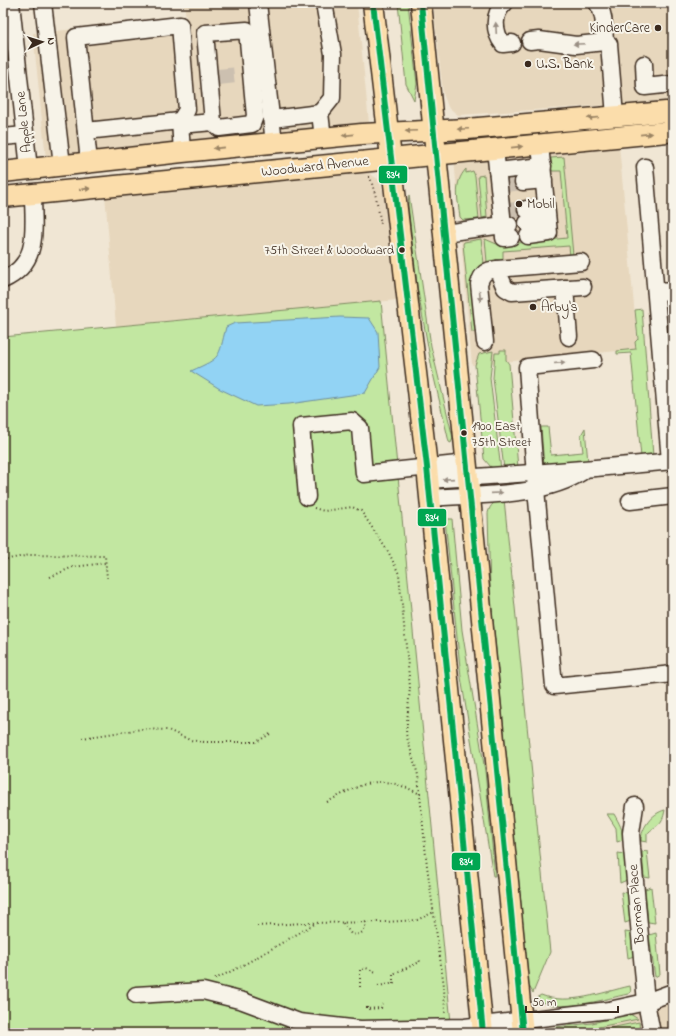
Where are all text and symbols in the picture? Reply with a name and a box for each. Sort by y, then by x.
place label: KinderCare [589,18,651,39]
north arrow [22,22,62,62]
one-way arrow [493,22,500,34]
marker: KinderCare [653,23,663,33]
text: N [43,37,59,46]
one-way arrow [573,41,585,48]
place label: U.S. Bank [536,54,594,75]
marker: U.S. Bank [523,59,533,69]
street label: Apple Lane [10,90,38,154]
one-way arrow [587,115,599,121]
one-way arrow [457,125,469,132]
one-way arrow [404,128,417,134]
one-way arrow [640,131,652,137]
one-way arrow [342,132,355,138]
one-way arrow [511,144,523,151]
one-way arrow [213,145,225,151]
street label: Woodward Avenue [260,151,370,183]
line badge: 834 [378,165,408,184]
text: 834 [385,167,400,183]
one-way arrow [78,186,91,192]
place label: Mobil [527,194,555,215]
marker: Mobil [514,199,524,209]
place label: 75th Street & Woodward [264,241,395,260]
marker: 75th Street & Woodward [397,245,407,255]
one-way arrow [477,290,484,302]
place label: Arby's [541,297,578,319]
marker: Arby's [528,302,538,312]
one-way arrow [554,360,566,367]
place label: 1900 East 75th Street [472,417,532,452]
marker: 1900 East 75th Street [459,428,469,438]
one-way arrow [442,475,454,482]
one-way arrow [491,489,503,496]
line badge: 834 [417,508,447,527]
text: 834 [424,510,439,526]
line badge: 834 [451,852,481,871]
text: 834 [458,854,473,870]
street label: Borman Place [623,863,651,946]
scale bar [526,988,618,1014]
text: 50 m [532,994,556,1012]

